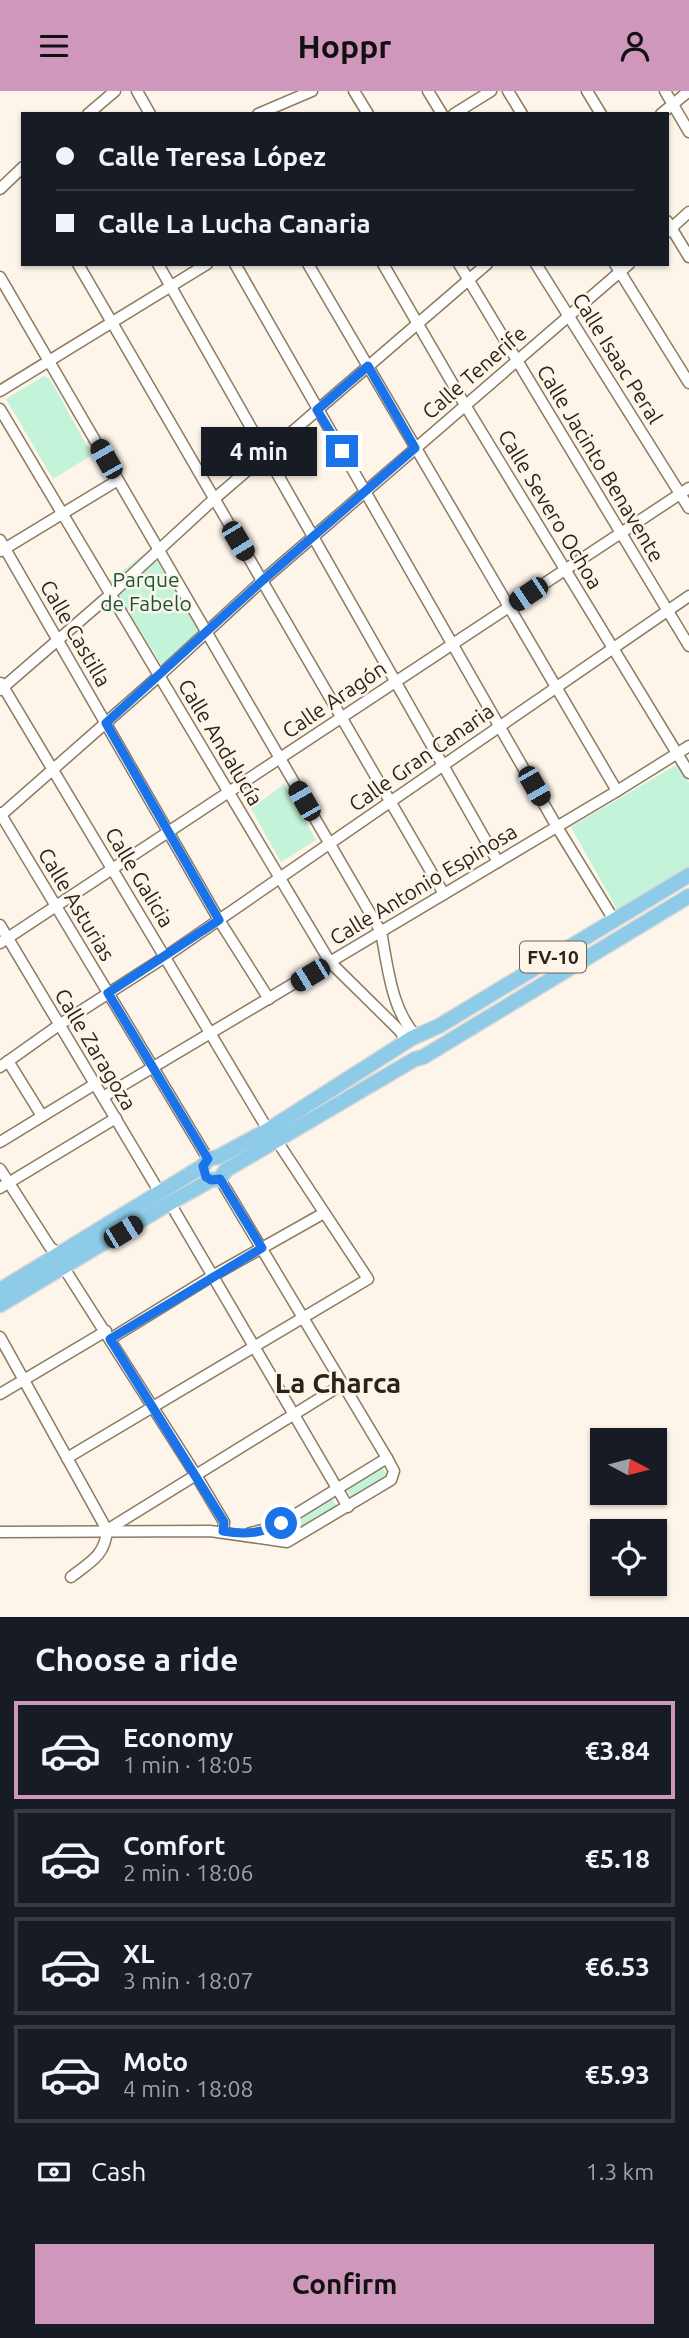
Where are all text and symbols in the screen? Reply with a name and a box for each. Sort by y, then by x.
icon: menu [35,27,73,65]
icon: person [616,27,654,65]
text: Hoppr [298,28,391,64]
text: Calle Teresa López [98,142,326,171]
text: Calle La Lucha Canaria [98,209,371,238]
street label: Calle Isaac Peral [568,288,668,428]
street label: Calle Tenerife [417,320,531,424]
street label: Calle Jacinto Benavente [533,360,669,566]
street label: Calle Severo Ochoa [494,425,608,593]
callout: 4 min [202,427,318,475]
route end [326,435,358,467]
car [87,436,126,482]
text: 4 min [230,439,288,464]
car [219,518,258,564]
park label: Parque de Fabelo [100,567,192,615]
car [505,574,552,614]
street label: Calle Castilla [36,575,116,691]
street label: Calle Aragón [278,656,390,742]
street label: Calle Andalucía [174,675,268,809]
street label: Calle Gran Canaria [344,698,498,816]
car [515,763,554,809]
car [285,778,324,824]
street label: Calle Antonio Espinosa [325,819,521,949]
street label: Calle Galicia [101,823,179,931]
street label: Calle Asturias [34,843,120,965]
road number: FV-10 [520,941,586,972]
car [287,955,334,995]
street label: Calle Zaragoza [50,984,142,1114]
car [100,1212,147,1252]
district label: La Charca [275,1367,401,1398]
north arrow [590,1428,667,1505]
map controls [590,1428,667,1596]
route start [265,1507,297,1539]
button: locate [590,1519,667,1596]
text: Choose a ride [35,1641,238,1677]
icon: car [39,1719,102,1782]
text: Economy [123,1723,233,1752]
text: €3.84 [585,1736,650,1765]
text: 1 min · 18:05 [123,1752,254,1777]
icon: car [39,1827,102,1890]
text: Comfort [123,1831,226,1860]
text: €5.18 [585,1844,650,1873]
text: 2 min · 18:06 [123,1860,254,1885]
icon: car [39,1935,102,1998]
text: XL [123,1939,154,1968]
text: €6.53 [585,1952,650,1981]
text: 3 min · 18:07 [123,1968,254,1993]
icon: car [39,2043,102,2106]
text: Moto [123,2047,188,2076]
text: €5.93 [585,2060,650,2089]
text: 4 min · 18:08 [123,2076,254,2101]
icon: cash [35,2153,73,2191]
text: Cash [91,2157,146,2186]
text: 1.3 km [586,2159,654,2184]
button: Confirm [35,2244,654,2324]

